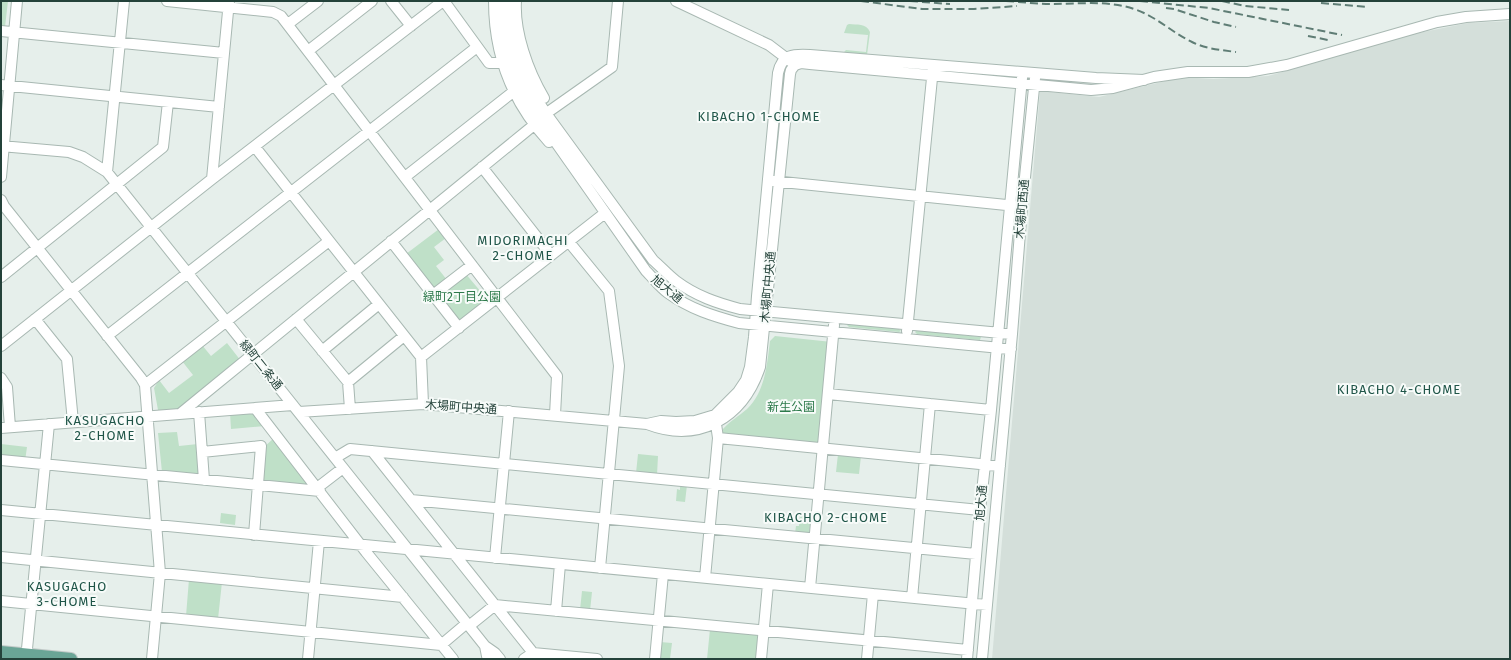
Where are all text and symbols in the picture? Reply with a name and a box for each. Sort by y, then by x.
district label: KIBACHO 1-CHOME [697,109,821,124]
street label: 木場町西通 [1012,178,1032,240]
district label: MIDORIMACHI 2-CHOME [477,233,569,263]
street label: 木場町中央通 [758,251,778,323]
street label: 旭大通 [649,272,685,306]
park label: 緑町2丁目公園 [423,290,501,304]
street label: 緑町二条通 [237,337,285,393]
district label: KIBACHO 4-CHOME [1337,382,1461,397]
street label: 木場町中央通 [425,398,497,416]
park label: 新生公園 [767,400,815,414]
district label: KASUGACHO 2-CHOME [65,413,145,443]
street label: 旭大通 [972,484,990,522]
district label: KIBACHO 2-CHOME [764,510,888,525]
district label: KASUGACHO 3-CHOME [27,579,107,609]

